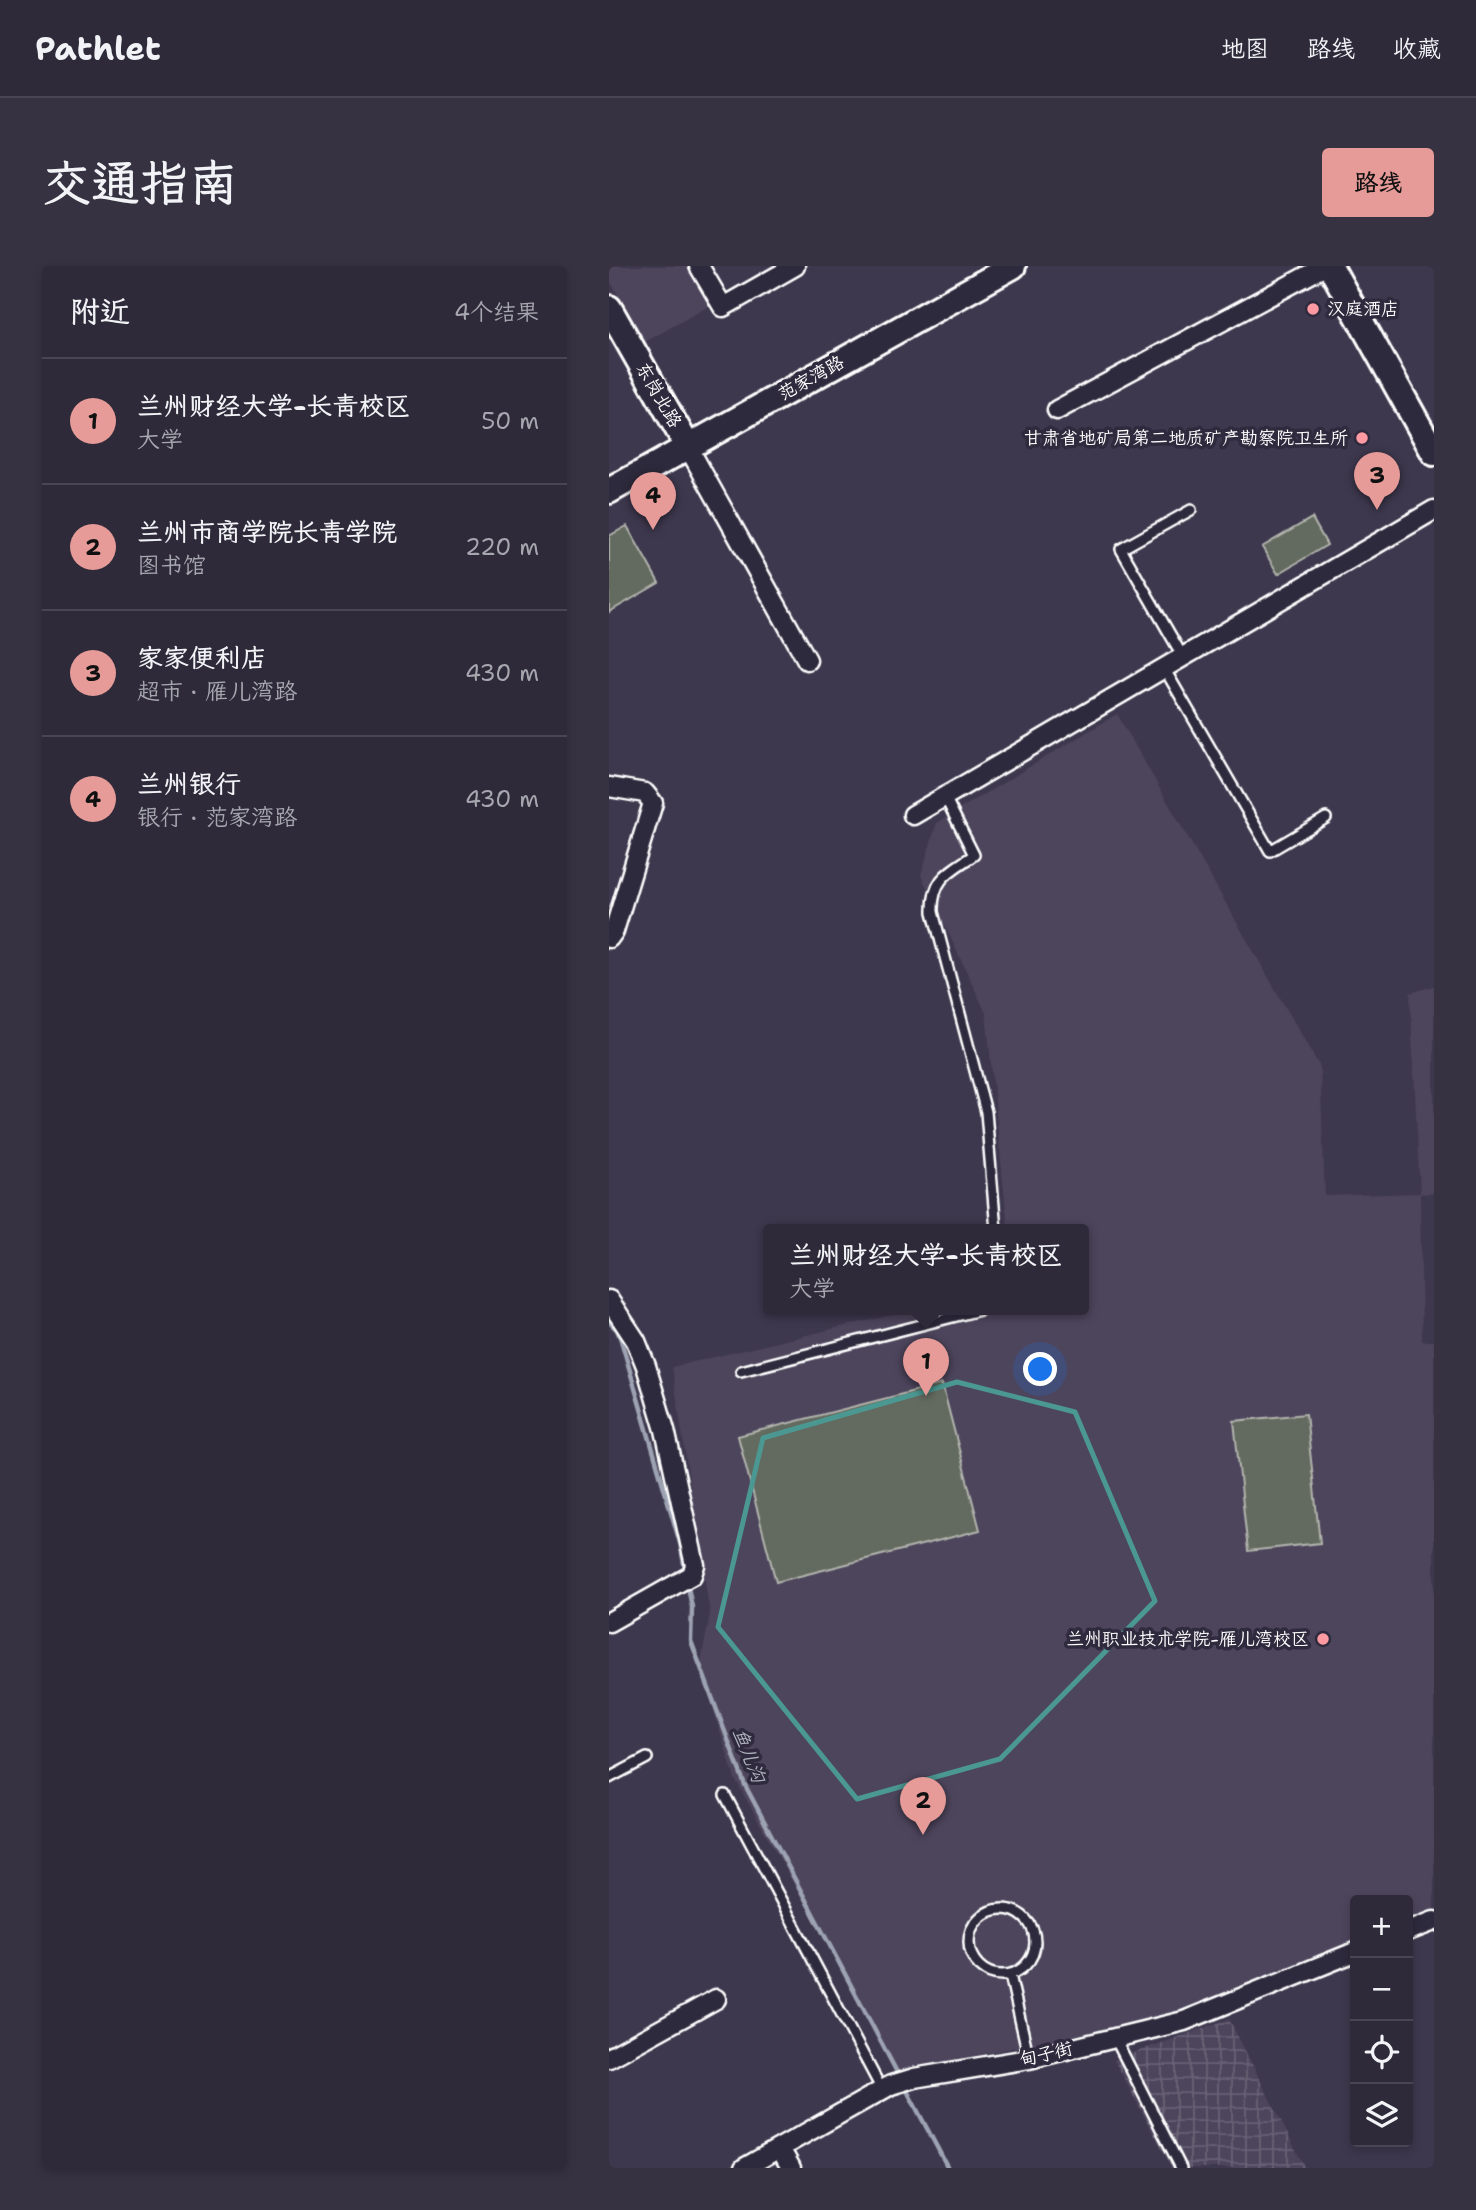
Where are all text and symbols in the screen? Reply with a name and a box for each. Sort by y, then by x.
text: Pathlet [35,26,161,71]
text: 地图 [1221,33,1269,65]
text: 路线 [1307,33,1355,65]
text: 收藏 [1393,33,1441,65]
button: 路线 [1322,148,1434,217]
text: 交通指南 [42,150,238,216]
text: 附近 [70,291,130,332]
text: 4个结果 [454,297,539,327]
place label: 汉庭酒店 [1327,297,1399,321]
marker: 汉庭酒店 [1305,301,1321,317]
street label: 范家湾路 [774,350,848,406]
street label: 东岗北路 [631,358,687,432]
text: 兰州财经大学-长青校区 [137,388,411,423]
text: 1 [88,406,98,436]
text: 50 m [481,406,539,436]
text: 大学 [137,424,183,454]
place label: 甘肃省地矿局第二地质矿产勘察院卫生所 [1024,426,1348,450]
marker: 甘肃省地矿局第二地质矿产勘察院卫生所 [1354,430,1370,446]
pin: 3 [1354,452,1400,510]
pin: 4 [630,472,676,530]
text: 兰州市商学院长青学院 [137,514,397,549]
text: 2 [85,532,101,562]
text: 220 m [465,532,539,562]
text: 图书馆 [137,550,206,580]
text: 家家便利店 [137,640,267,675]
text: 3 [85,658,101,688]
text: 430 m [465,658,539,688]
text: 超市 · 雁儿湾路 [137,676,297,706]
text: 兰州银行 [137,766,241,801]
text: 4 [85,784,101,814]
text: 430 m [465,784,539,814]
text: 银行 · 范家湾路 [137,802,297,832]
popup [763,1224,1089,1315]
text: 兰州财经大学-长青校区 [789,1237,1063,1272]
text: 大学 [789,1273,835,1303]
pin: 1 [903,1338,949,1396]
your location [1023,1352,1057,1386]
place label: 兰州职业技术学院-雁儿湾校区 [1066,1627,1309,1651]
marker: 兰州职业技术学院-雁儿湾校区 [1315,1631,1331,1647]
water label: 鱼儿沟 [727,1724,772,1788]
pin: 2 [900,1777,946,1835]
map controls [1350,1895,1413,2147]
button: + [1350,1895,1413,1958]
button: − [1350,1958,1413,2021]
button: locate [1350,2021,1413,2084]
street label: 甸子街 [1017,2036,1075,2072]
button: layers [1350,2084,1413,2147]

